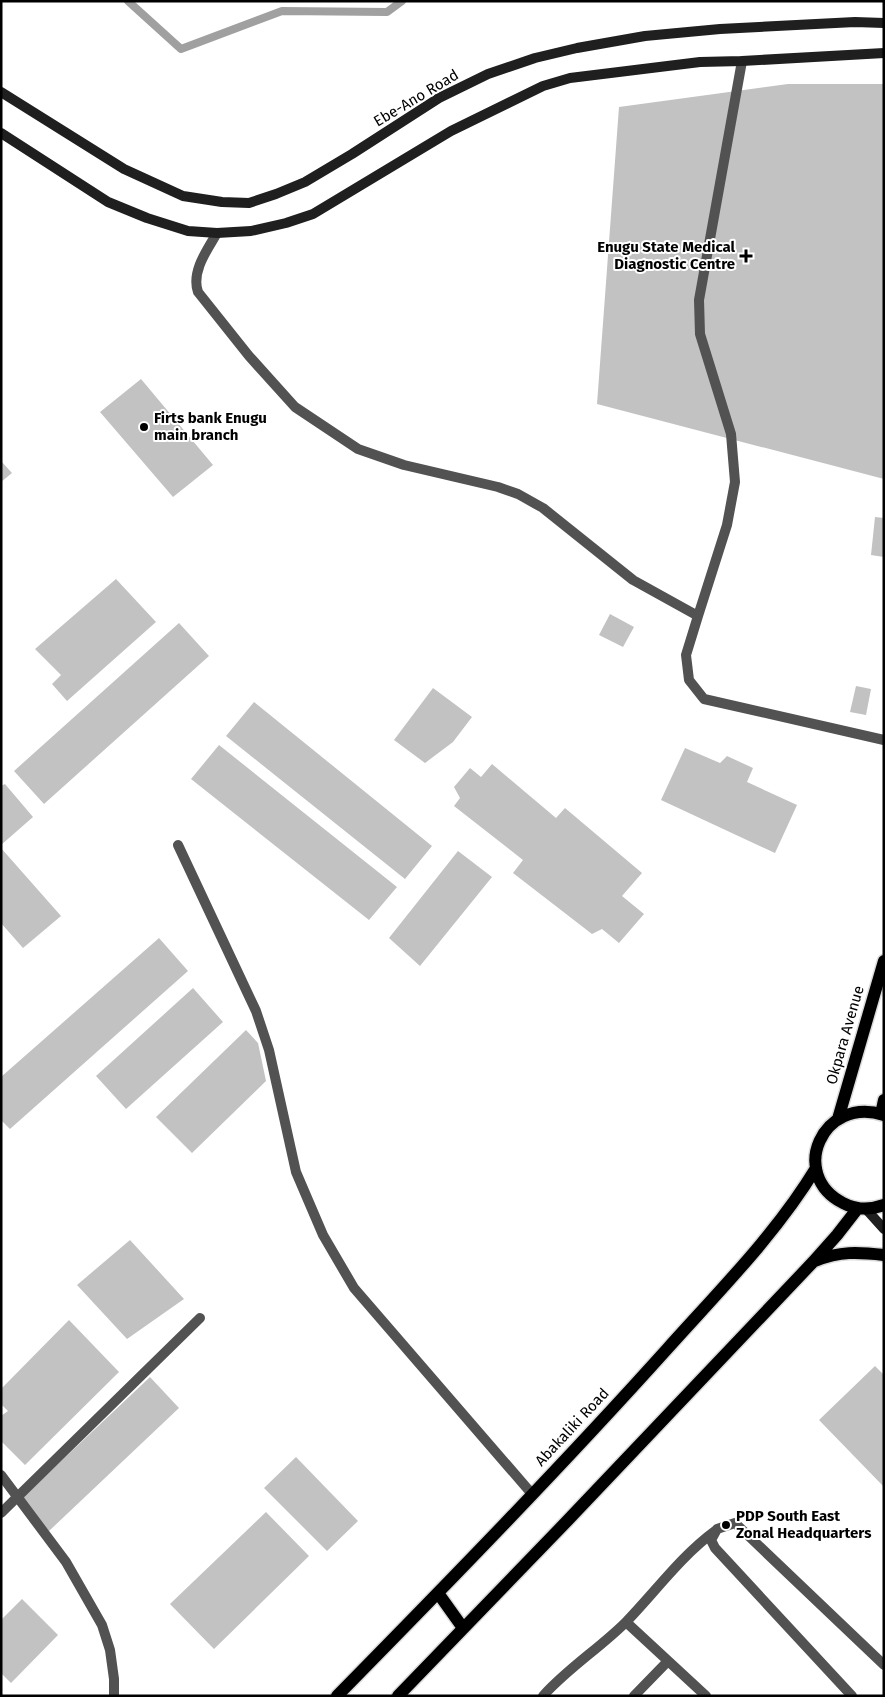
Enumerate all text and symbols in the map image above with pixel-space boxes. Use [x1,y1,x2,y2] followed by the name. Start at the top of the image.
[370,66,462,130] street label: Ebe-Ano Road
[597,238,736,273] place label: Enugu State Medical Diagnostic Centre
[739,249,753,263] marker: Enugu State Medical Diagnostic Centre
[154,409,267,444] place label: Firts bank Enugu main branch
[138,421,150,433] marker: Firts bank Enugu main branch
[822,983,868,1087] street label: Okpara Avenue
[531,1384,613,1470] street label: Abakaliki Road
[736,1507,871,1542] place label: PDP South East Zonal Headquarters
[720,1519,732,1531] marker: PDP South East Zonal Headquarters

